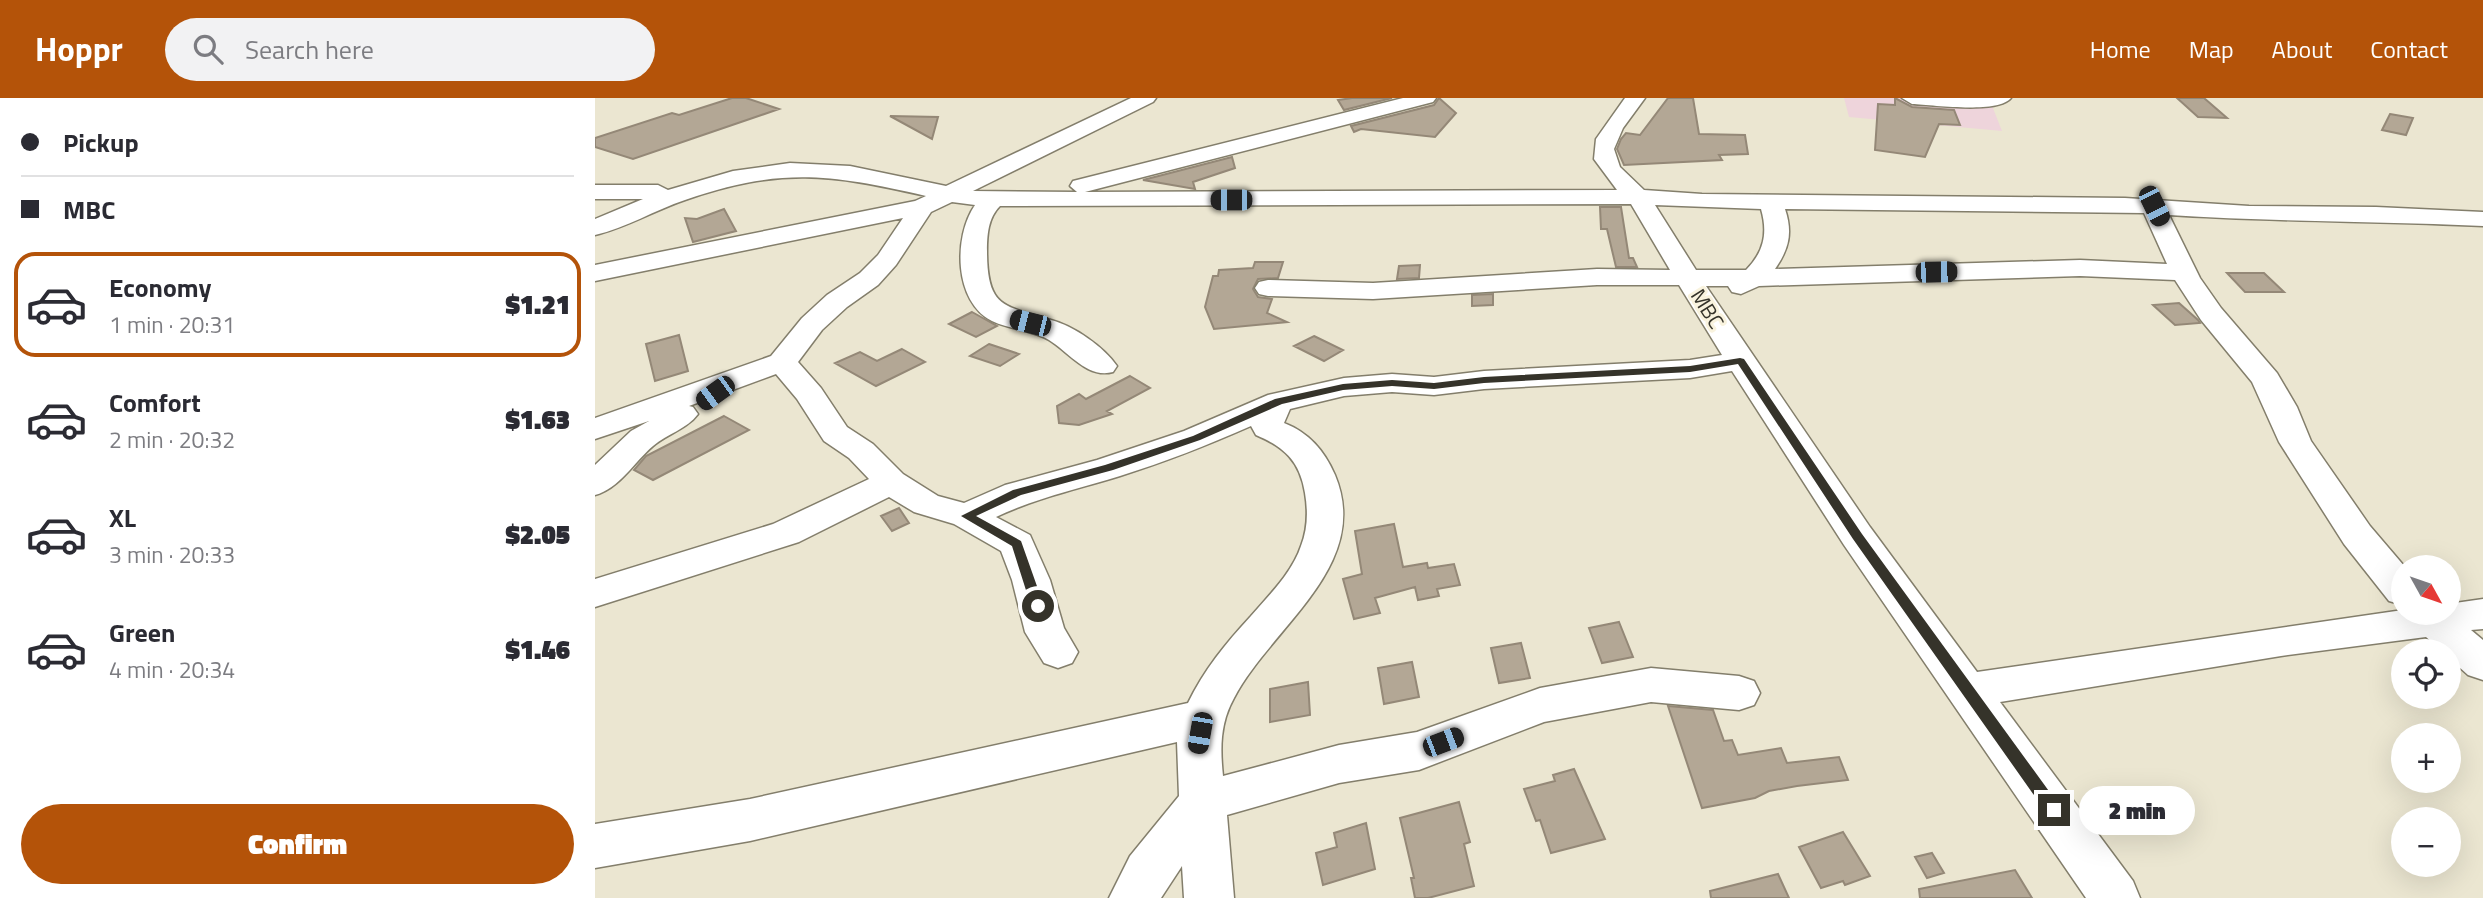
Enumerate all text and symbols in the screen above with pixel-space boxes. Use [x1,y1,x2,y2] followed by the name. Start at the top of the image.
[165,18,655,81] search box
[35,24,123,74] text: Hoppr
[189,30,227,68] icon: search
[245,30,374,69] text: Search here
[2090,31,2151,67] text: Home
[2189,31,2234,67] text: Map
[2272,31,2332,67] text: About
[2370,31,2448,67] text: Contact
[63,123,139,162] text: Pickup
[2136,183,2173,229] car
[63,190,115,229] text: MBC
[1211,190,1253,211] car
[1915,261,1958,283] car
[109,268,211,307] text: Economy
[25,273,88,336] icon: car
[1683,282,1733,335] street label: MBC
[505,285,570,324] text: $1.21
[109,307,235,342] text: 1 min · 20:31
[1008,308,1053,338] car
[692,372,739,414] car
[109,383,201,422] text: Comfort
[25,388,88,451] icon: car
[505,400,570,439] text: $1.63
[109,422,235,457] text: 2 min · 20:32
[109,498,136,537] text: XL
[25,503,88,566] icon: car
[505,515,570,554] text: $2.05
[109,537,235,572] text: 3 min · 20:33
[2391,555,2461,625] north arrow
[2391,555,2461,877] map controls
[1022,590,1054,622] route start
[109,613,175,652] text: Green
[25,618,88,681] icon: car
[505,630,570,669] text: $1.46
[2391,639,2461,709] button: locate
[109,652,235,687] text: 4 min · 20:34
[1187,710,1214,756] car
[2391,723,2461,793] button: +
[1420,725,1467,759] car
[2079,786,2194,834] callout: 2 min
[2108,793,2166,828] text: 2 min
[2038,794,2070,826] route end
[21,804,574,884] button: Confirm
[2391,807,2461,877] button: −

